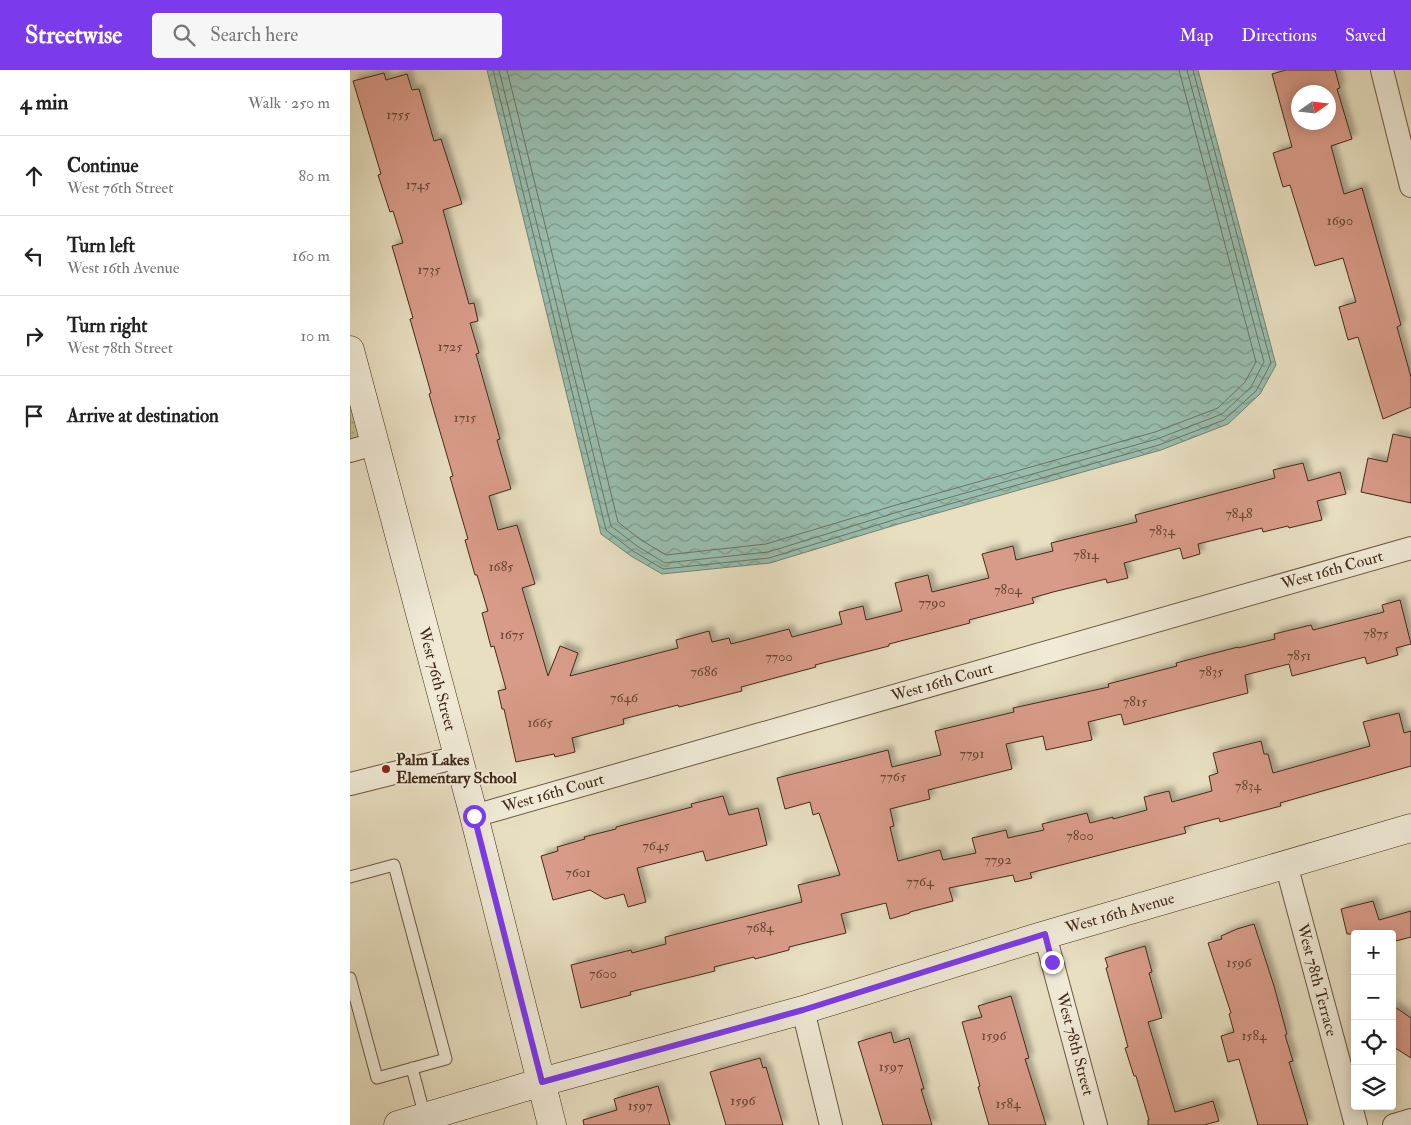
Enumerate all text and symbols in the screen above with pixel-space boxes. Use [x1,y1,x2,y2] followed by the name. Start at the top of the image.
[152,13,502,58] search box
[25,20,122,51] text: Streetwise
[170,21,198,49] icon: search
[210,23,298,47] text: Search here
[1180,24,1213,47] text: Map
[1241,24,1317,47] text: Directions
[1345,24,1386,47] text: Saved
[1291,85,1336,130] north arrow
[20,89,68,116] text: 4 min
[248,93,330,113] text: Walk · 250 m
[386,106,411,123] house number: 1755
[67,154,138,178] text: Continue
[20,162,48,190] icon: ahead
[299,166,330,186] text: 80 m
[406,176,431,193] house number: 1745
[67,178,173,198] text: West 76th Street
[1327,212,1353,229] house number: 1690
[67,234,135,258] text: Turn left
[20,242,48,270] icon: left
[292,246,330,266] text: 160 m
[67,258,180,278] text: West 16th Avenue
[418,261,441,278] house number: 1735
[67,314,147,338] text: Turn right
[20,322,48,350] icon: right
[300,326,330,346] text: 10 m
[67,338,173,358] text: West 78th Street
[438,338,463,355] house number: 1725
[20,402,48,430] icon: arrive
[67,404,219,428] text: Arrive at destination
[454,409,477,426] house number: 1715
[1225,505,1253,522] house number: 7848
[1149,522,1176,539] house number: 7834
[1073,546,1100,563] house number: 7814
[1278,546,1385,594] street label: West 16th Court
[489,558,514,575] house number: 1685
[994,581,1023,598] house number: 7804
[918,594,946,611] house number: 7790
[413,624,460,733] street label: West 76th Street
[1363,625,1390,642] house number: 7875
[500,626,525,643] house number: 1675
[1287,647,1311,664] house number: 7851
[765,648,793,665] house number: 7700
[888,658,995,706] street label: West 16th Court
[690,663,718,680] house number: 7686
[1199,663,1224,680] house number: 7835
[610,689,639,706] house number: 7646
[1123,693,1148,710] house number: 7815
[527,714,553,731] house number: 1665
[960,745,984,762] house number: 7791
[396,750,518,789] place label: Palm Lakes Elementary School
[380,763,392,775] marker: Palm Lakes Elementary School
[880,768,907,785] house number: 7765
[499,769,606,817] street label: West 16th Court
[1235,777,1262,794] house number: 7834
[463,805,486,828] route start
[1066,827,1094,844] house number: 7800
[642,837,670,854] house number: 7645
[984,851,1012,868] house number: 7792
[565,864,591,881] house number: 7601
[906,873,935,890] house number: 7764
[1062,888,1177,938] street label: West 16th Avenue
[746,919,775,936] house number: 7684
[1292,921,1342,1039] street label: West 78th Terrace
[1351,930,1396,1110] map controls
[1351,930,1396,975] button: +
[1041,951,1064,974] route end
[1226,954,1253,971] house number: 1596
[589,965,617,982] house number: 7600
[1351,975,1396,1020] button: −
[1051,989,1098,1098] street label: West 78th Street
[1351,1020,1396,1065] button: locate
[981,1027,1008,1044] house number: 1596
[1241,1027,1268,1044] house number: 1584
[879,1058,904,1075] house number: 1597
[1351,1065,1396,1110] button: layers
[730,1092,757,1109] house number: 1596
[995,1095,1022,1112] house number: 1584
[628,1097,653,1114] house number: 1597

